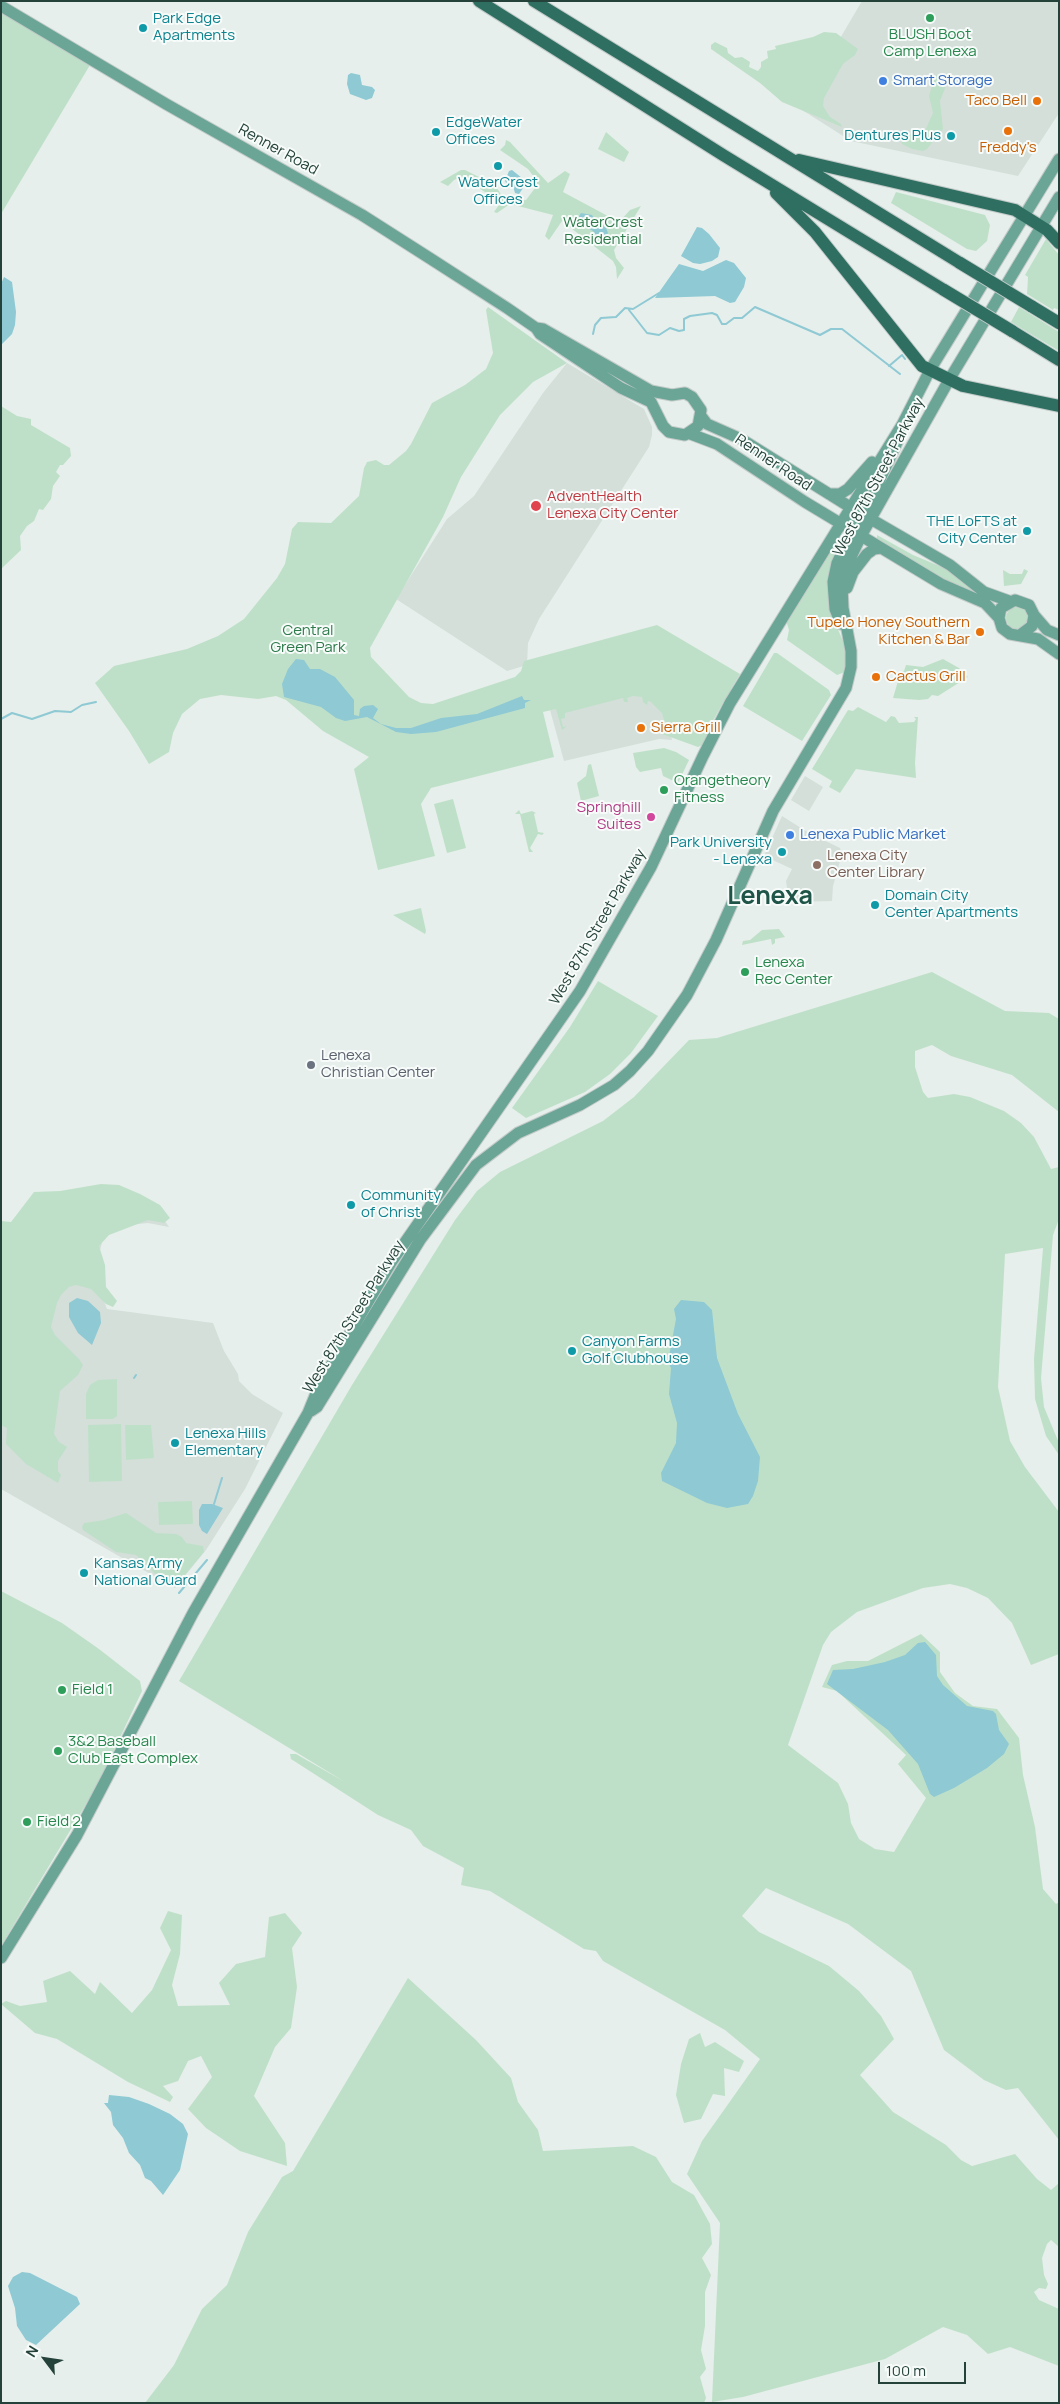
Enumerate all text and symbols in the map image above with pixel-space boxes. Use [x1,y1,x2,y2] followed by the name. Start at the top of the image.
[153,10,235,45] place label: Park Edge Apartments
[924,12,936,24] marker: BLUSH Boot Camp Lenexa
[137,22,149,34] marker: Park Edge Apartments
[883,26,977,61] place label: BLUSH Boot Camp Lenexa
[893,72,993,90] place label: Smart Storage
[877,75,889,87] marker: Smart Storage
[966,92,1027,110] place label: Taco Bell
[1031,95,1043,107] marker: Taco Bell
[446,114,522,149] place label: EdgeWater Offices
[235,121,321,179] street label: Renner Road
[1002,125,1014,137] marker: Freddy's
[430,126,442,138] marker: EdgeWater Offices
[844,127,941,145] place label: Dentures Plus
[945,130,957,142] marker: Dentures Plus
[979,139,1037,157] place label: Freddy's
[492,160,504,172] marker: WaterCrest Offices
[458,174,538,209] place label: WaterCrest Offices
[563,214,643,249] park label: WaterCrest Residential
[830,395,928,559] street label: West 87th Street Parkway
[731,431,815,495] street label: Renner Road
[547,488,678,523] place label: AdventHealth Lenexa City Center
[529,499,543,513] marker: AdventHealth Lenexa City Center
[927,513,1017,548] place label: THE LoFTS at City Center
[1021,525,1033,537] marker: THE LoFTS at City Center
[807,614,970,649] place label: Tupelo Honey Southern Kitchen & Bar
[271,622,345,657] park label: Central Green Park
[974,626,986,638] marker: Tupelo Honey Southern Kitchen & Bar
[886,668,966,686] place label: Cactus Grill
[870,671,882,683] marker: Cactus Grill
[651,719,721,737] place label: Sierra Grill
[635,722,647,734] marker: Sierra Grill
[674,772,771,807] place label: Orangetheory Fitness
[658,784,670,796] marker: Orangetheory Fitness
[577,799,641,834] place label: Springhill Suites
[645,811,657,823] marker: Springhill Suites
[800,826,946,844] place label: Lenexa Public Market
[784,829,796,841] marker: Lenexa Public Market
[670,834,772,869] place label: Park University - Lenexa
[546,846,650,1008] street label: West 87th Street Parkway
[776,846,788,858] marker: Park University - Lenexa
[827,847,925,882] place label: Lenexa City Center Library
[811,859,823,871] marker: Lenexa City Center Library
[727,882,813,912] district label: Lenexa
[885,887,1018,922] place label: Domain City Center Apartments
[869,899,881,911] marker: Domain City Center Apartments
[755,954,833,989] place label: Lenexa Rec Center
[739,966,751,978] marker: Lenexa Rec Center
[321,1047,435,1082] place label: Lenexa Christian Center
[305,1059,317,1071] marker: Lenexa Christian Center
[361,1187,441,1222] place label: Community of Christ
[345,1199,357,1211] marker: Community of Christ
[300,1237,408,1397] street label: West 87th Street Parkway
[582,1333,689,1368] place label: Canyon Farms Golf Clubhouse
[566,1345,578,1357] marker: Canyon Farms Golf Clubhouse
[185,1425,266,1460] place label: Lenexa Hills Elementary
[169,1437,181,1449] marker: Lenexa Hills Elementary
[94,1555,197,1590] place label: Kansas Army National Guard
[78,1567,90,1579] marker: Kansas Army National Guard
[72,1681,113,1699] place label: Field 1
[56,1684,68,1696] marker: Field 1
[68,1733,198,1768] place label: 3&2 Baseball Club East Complex
[52,1745,64,1757] marker: 3&2 Baseball Club East Complex
[37,1813,81,1831] place label: Field 2
[21,1816,33,1828] marker: Field 2
[20,2334,70,2384] north arrow
[21,2342,42,2360] text: N
[880,2352,968,2384] scale bar
[886,2360,926,2381] text: 100 m

